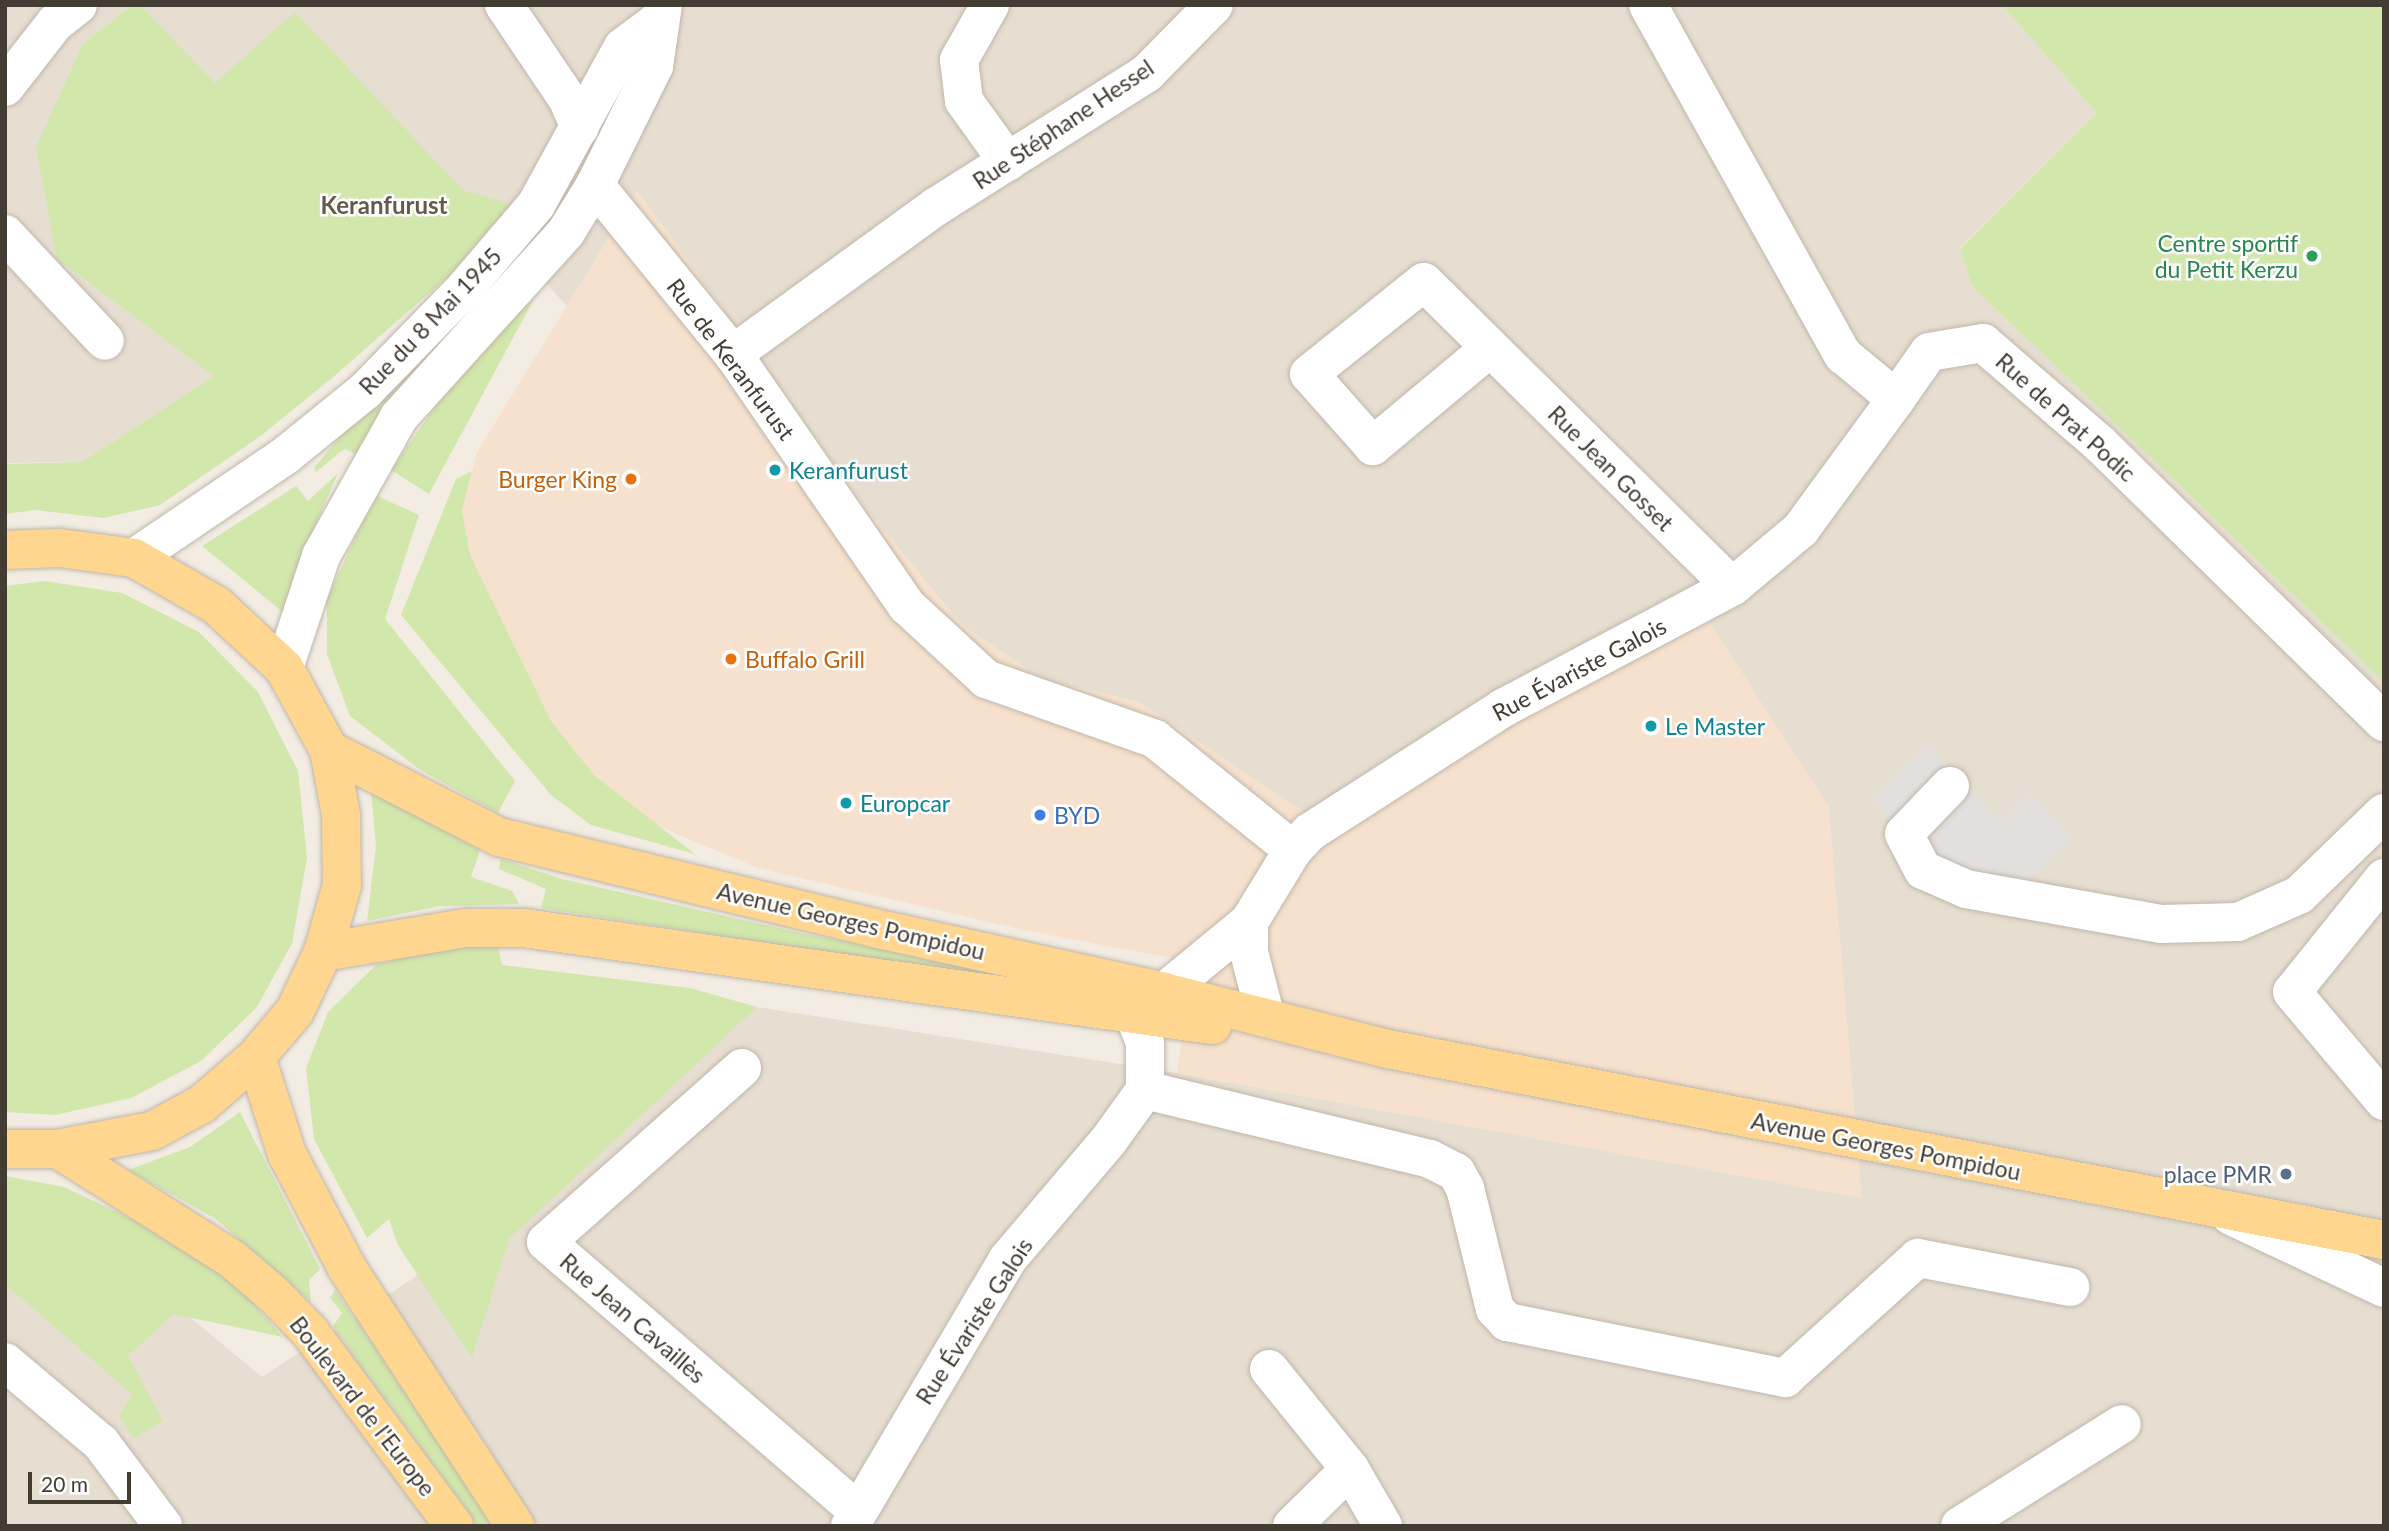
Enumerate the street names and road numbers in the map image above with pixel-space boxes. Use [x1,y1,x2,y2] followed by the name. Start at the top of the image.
[967,53,1159,195] street label: Rue Stéphane Hessel
[353,242,507,400] street label: Rue du 8 Mai 1945
[661,273,801,445] street label: Rue de Keranfurust
[1990,347,2142,487] street label: Rue de Prat Podic
[1542,399,1680,537] street label: Rue Jean Gosset
[1487,612,1671,726] street label: Rue Évariste Galois
[714,877,988,965] street label: Avenue Georges Pompidou
[1749,1106,2023,1186] street label: Avenue Georges Pompidou
[910,1233,1038,1409] street label: Rue Évariste Galois
[554,1247,712,1389] street label: Rue Jean Cavaillès
[284,1311,442,1501] street label: Boulevard de l'Europe

